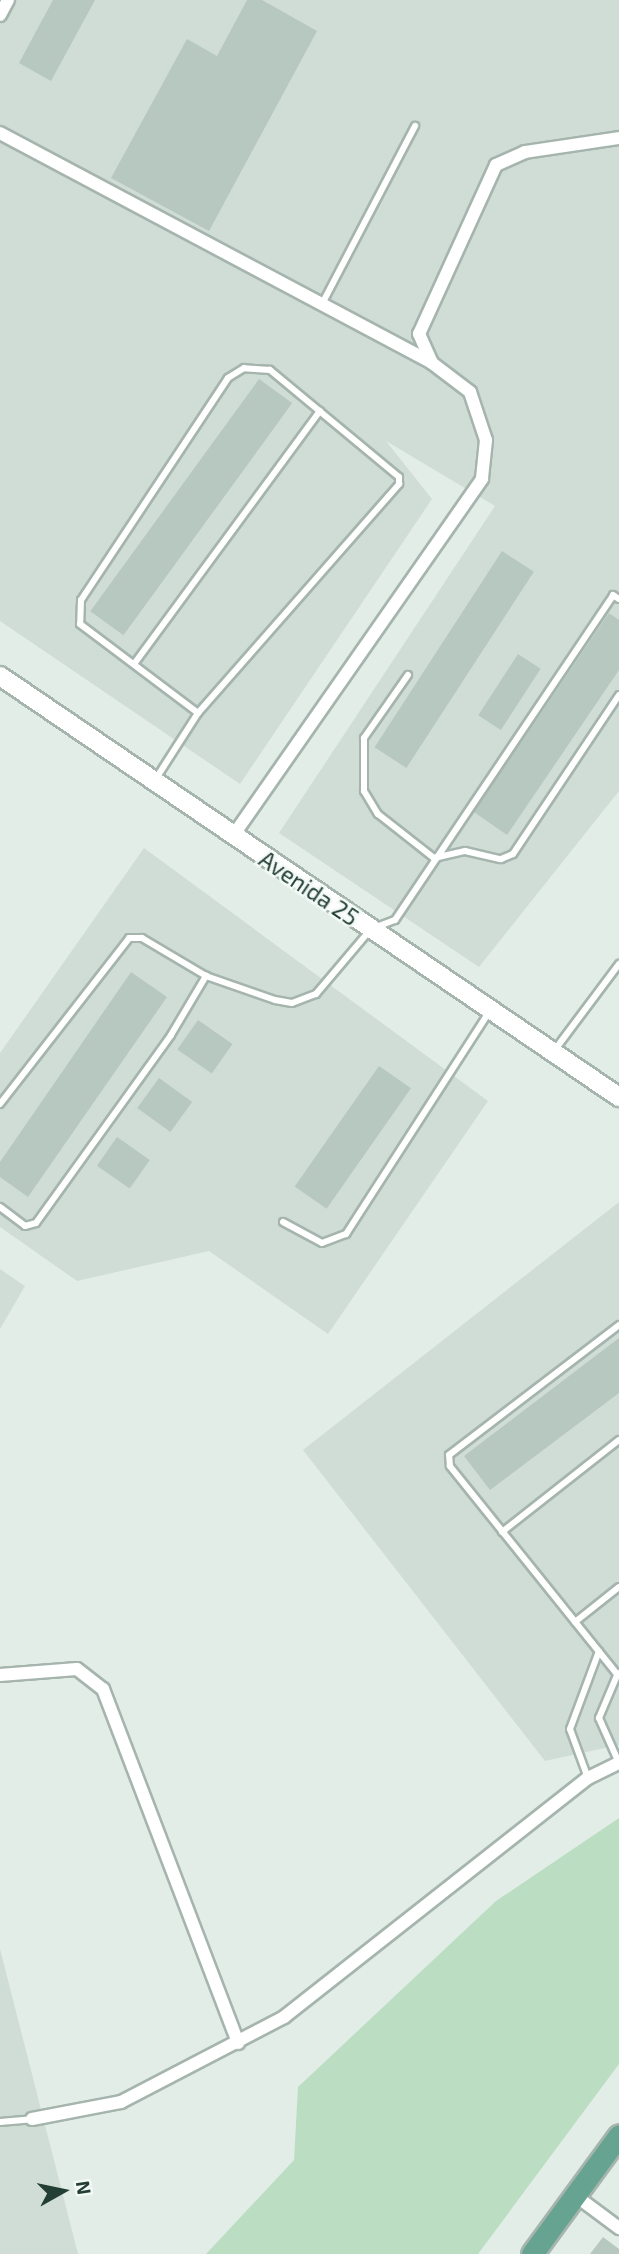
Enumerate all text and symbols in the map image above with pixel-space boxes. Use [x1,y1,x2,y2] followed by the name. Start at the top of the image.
[254,845,364,931] street label: Avenida 25
[28,2156,98,2226] north arrow
[72,2179,97,2196] text: N

